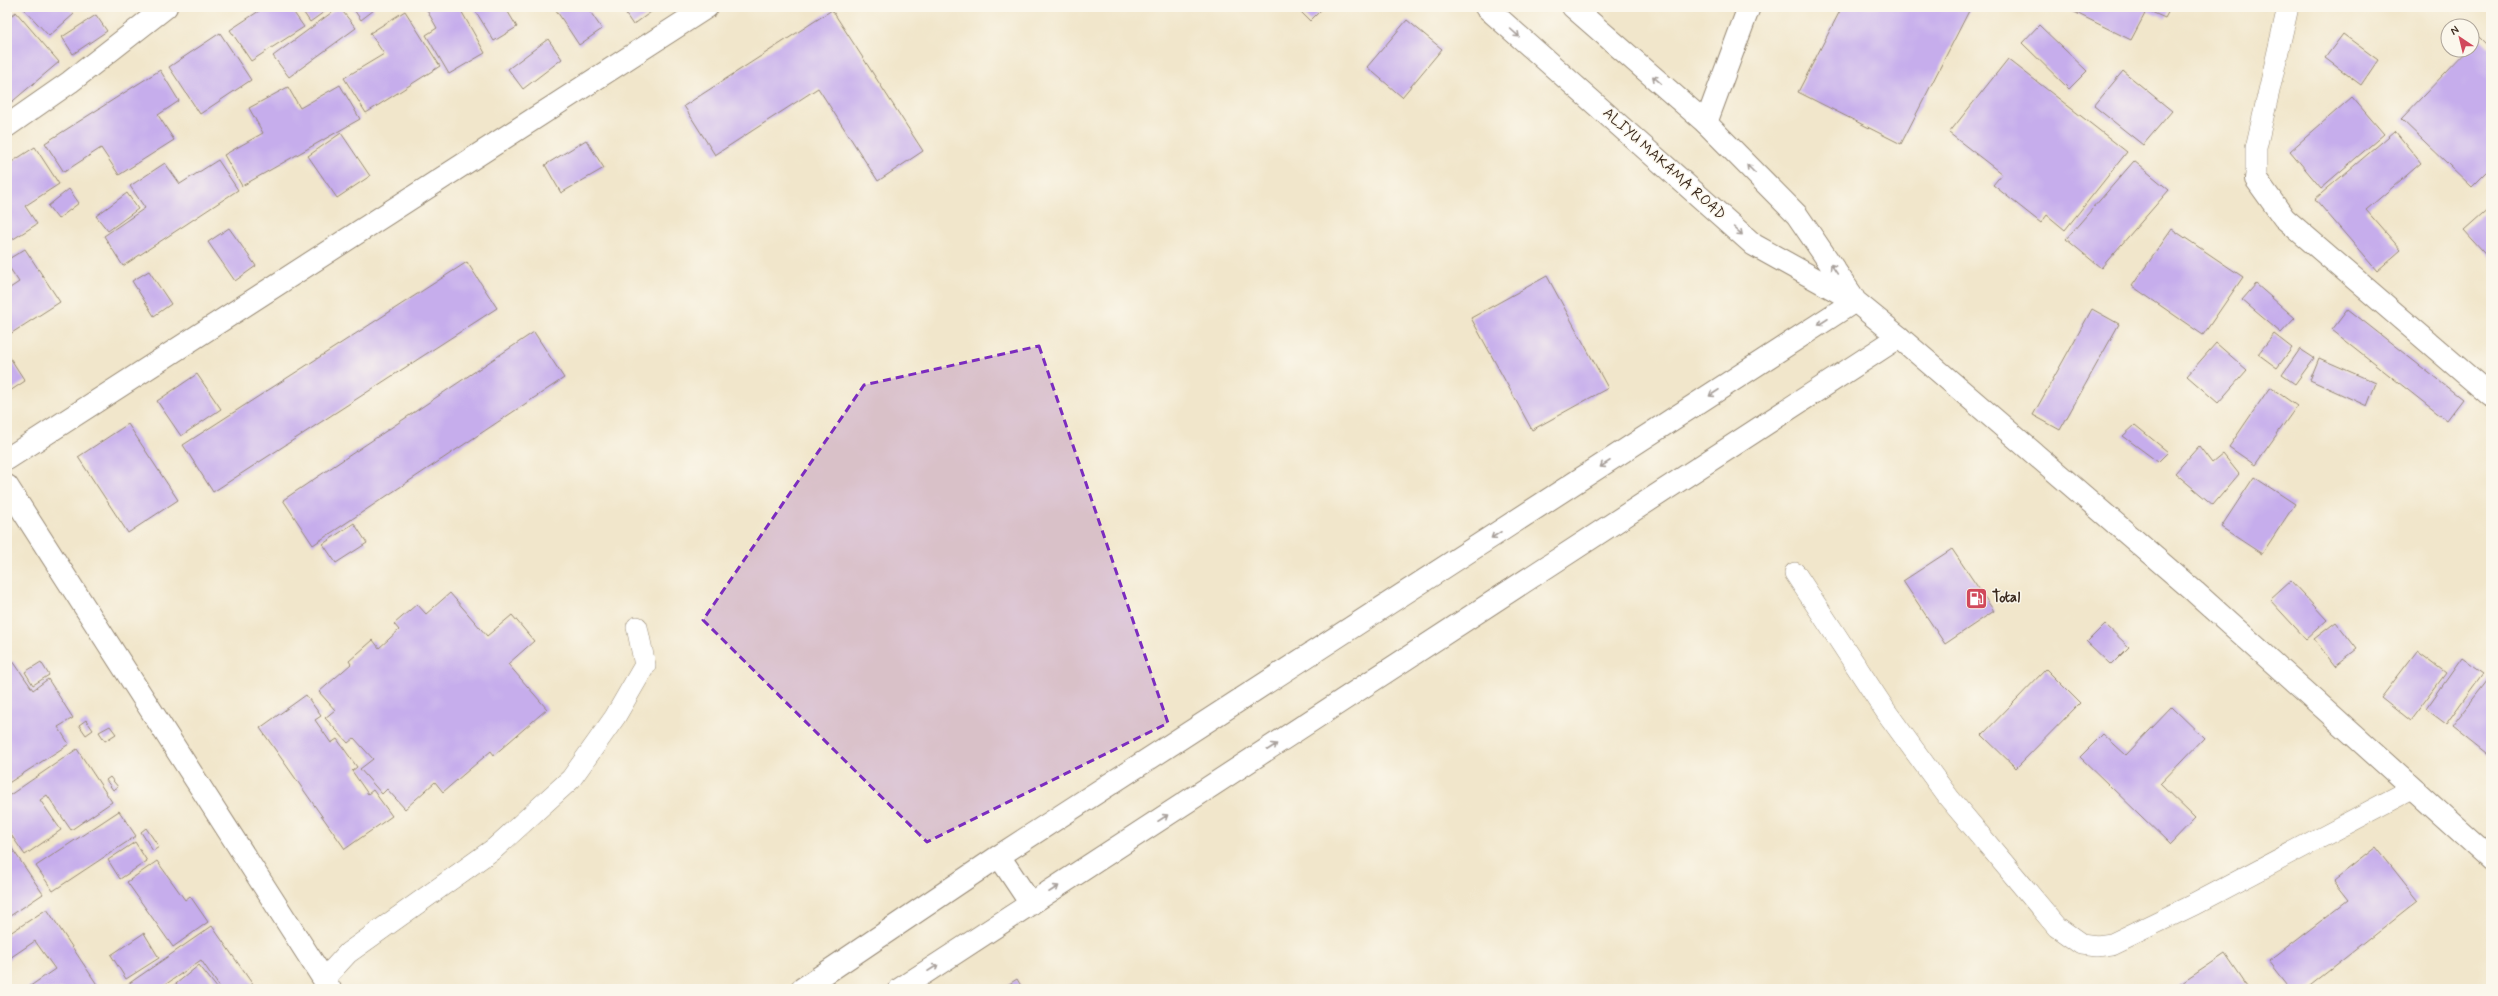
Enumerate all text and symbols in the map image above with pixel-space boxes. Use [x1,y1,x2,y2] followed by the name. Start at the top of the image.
[2440,18,2480,58] north arrow
[2448,23,2462,38] text: N
[1510,28,1520,37] one-way arrow
[1651,75,1662,84] one-way arrow
[1598,103,1730,225] street label: ALIYU MAKAMA ROAD
[1746,164,1756,174] one-way arrow
[1733,226,1744,235] one-way arrow
[1829,263,1837,275] one-way arrow
[1817,319,1829,327] one-way arrow
[1709,389,1720,397] one-way arrow
[1599,460,1610,468] one-way arrow
[1490,530,1501,539] one-way arrow
[1964,585,1990,611] fuel station icon: Total
[1992,588,2020,608] place label: Total
[1266,743,1277,751] one-way arrow
[1157,814,1168,822] one-way arrow
[1048,885,1059,893] one-way arrow
[927,964,938,972] one-way arrow

